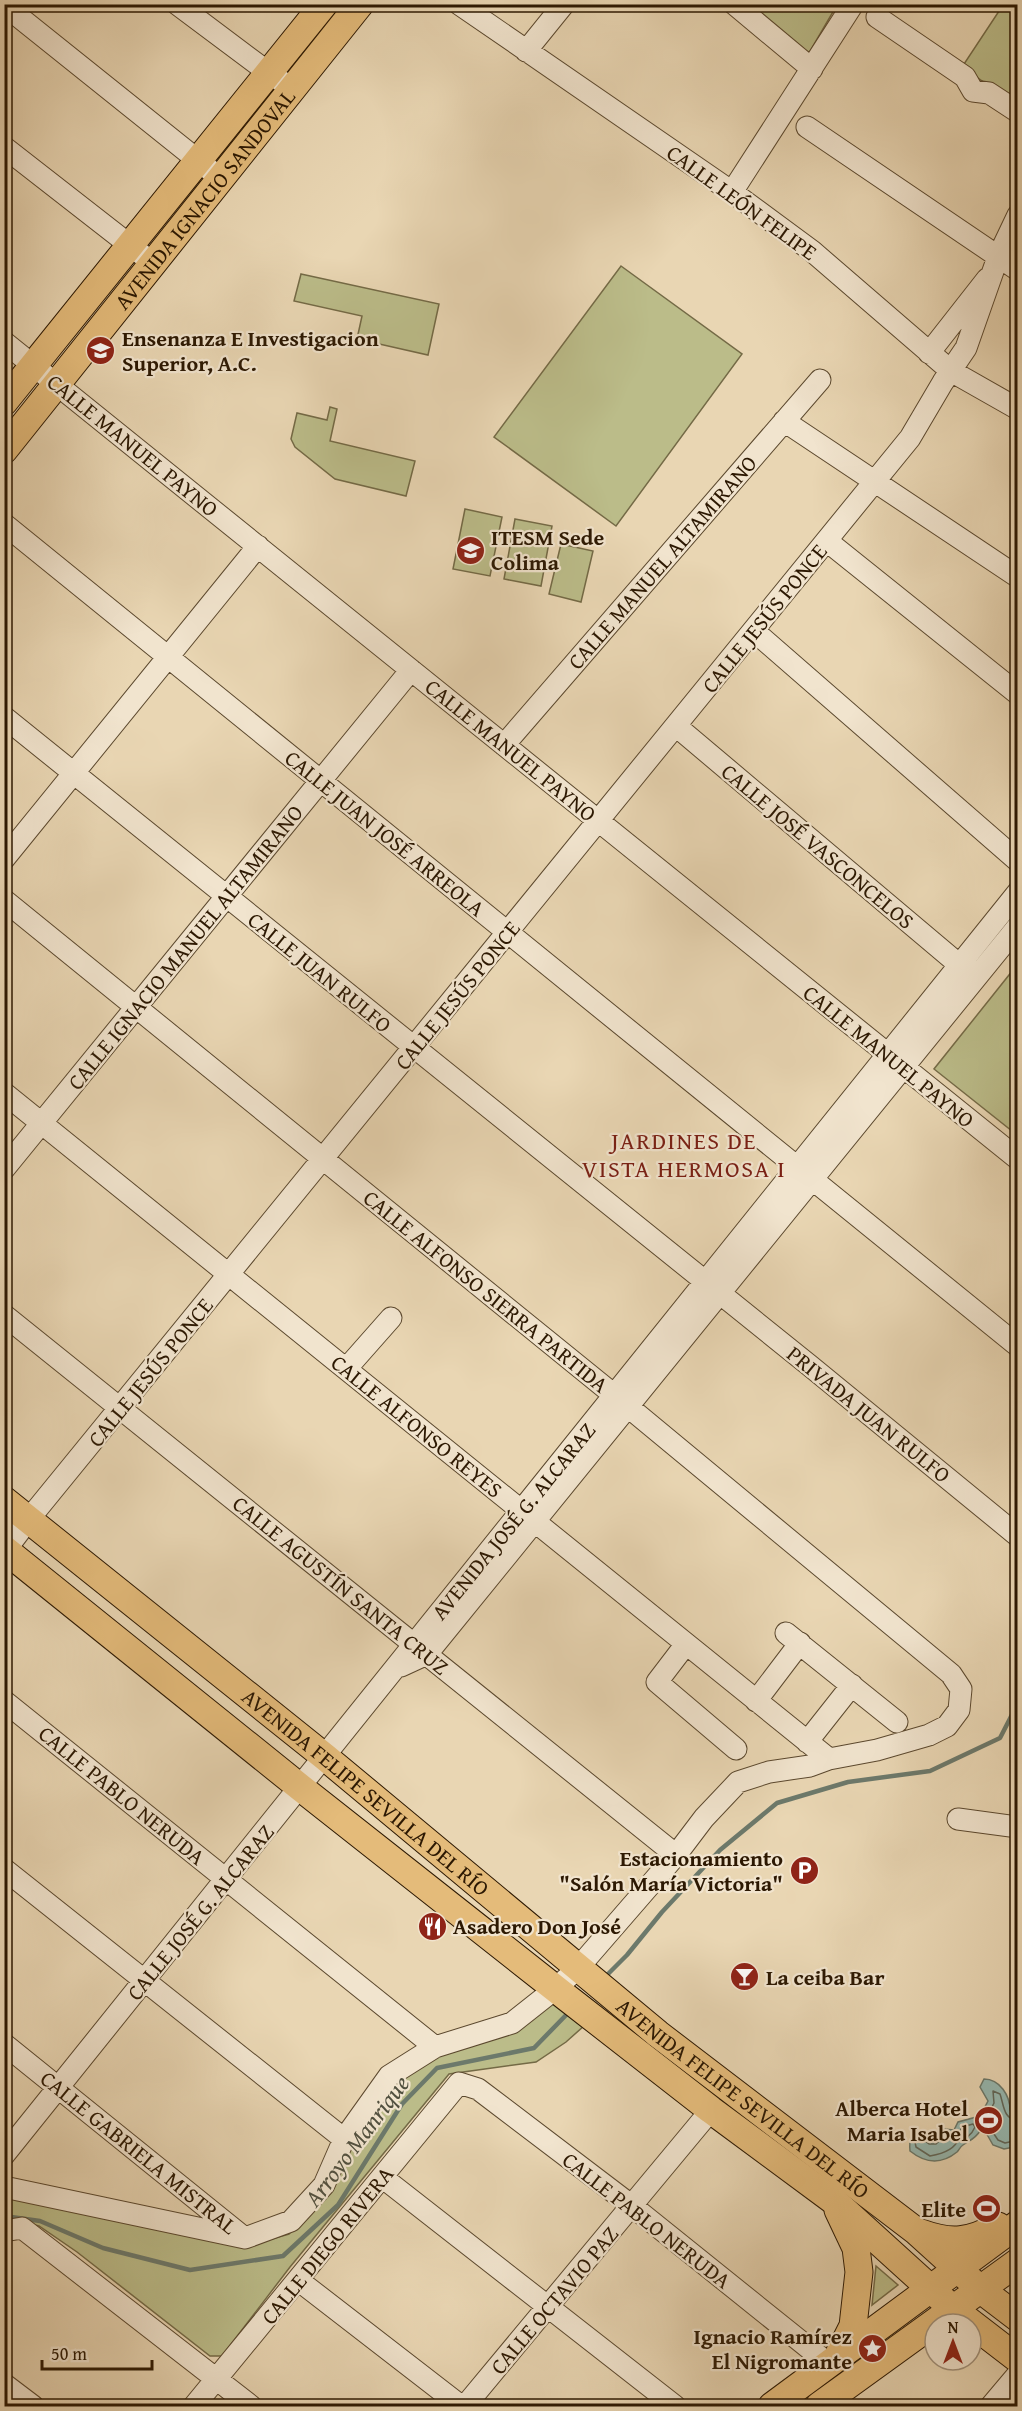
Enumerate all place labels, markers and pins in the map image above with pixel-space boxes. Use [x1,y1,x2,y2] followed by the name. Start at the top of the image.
[122,322,379,379] place label: Ensenanza E Investigacion Superior, A.C.
[85,335,117,367] school or university icon: Ensenanza E Investigacion Superior, A.C.
[491,521,604,578] place label: ITESM Sede Colima
[454,534,486,566] school or university icon: ITESM Sede Colima
[559,1842,783,1899] place label: Estacionamiento "Salón María Victoria"
[788,1855,820,1887] parking icon: Estacionamiento "Salón María Victoria"
[416,1910,448,1942] restaurant icon: Asadero Don José
[453,1910,621,1942] place label: Asadero Don José
[729,1961,761,1993] bar icon: La ceiba Bar
[766,1961,885,1993] place label: La ceiba Bar
[835,2092,968,2149] place label: Alberca Hotel Maria Isabel
[973,2105,1005,2137] sports icon: Alberca Hotel Maria Isabel
[921,2193,966,2225] place label: Elite
[971,2193,1003,2225] sports icon: Elite
[694,2320,852,2377] place label: Ignacio Ramírez El Nigromante
[857,2333,889,2365] place icon: Ignacio Ramírez El Nigromante

